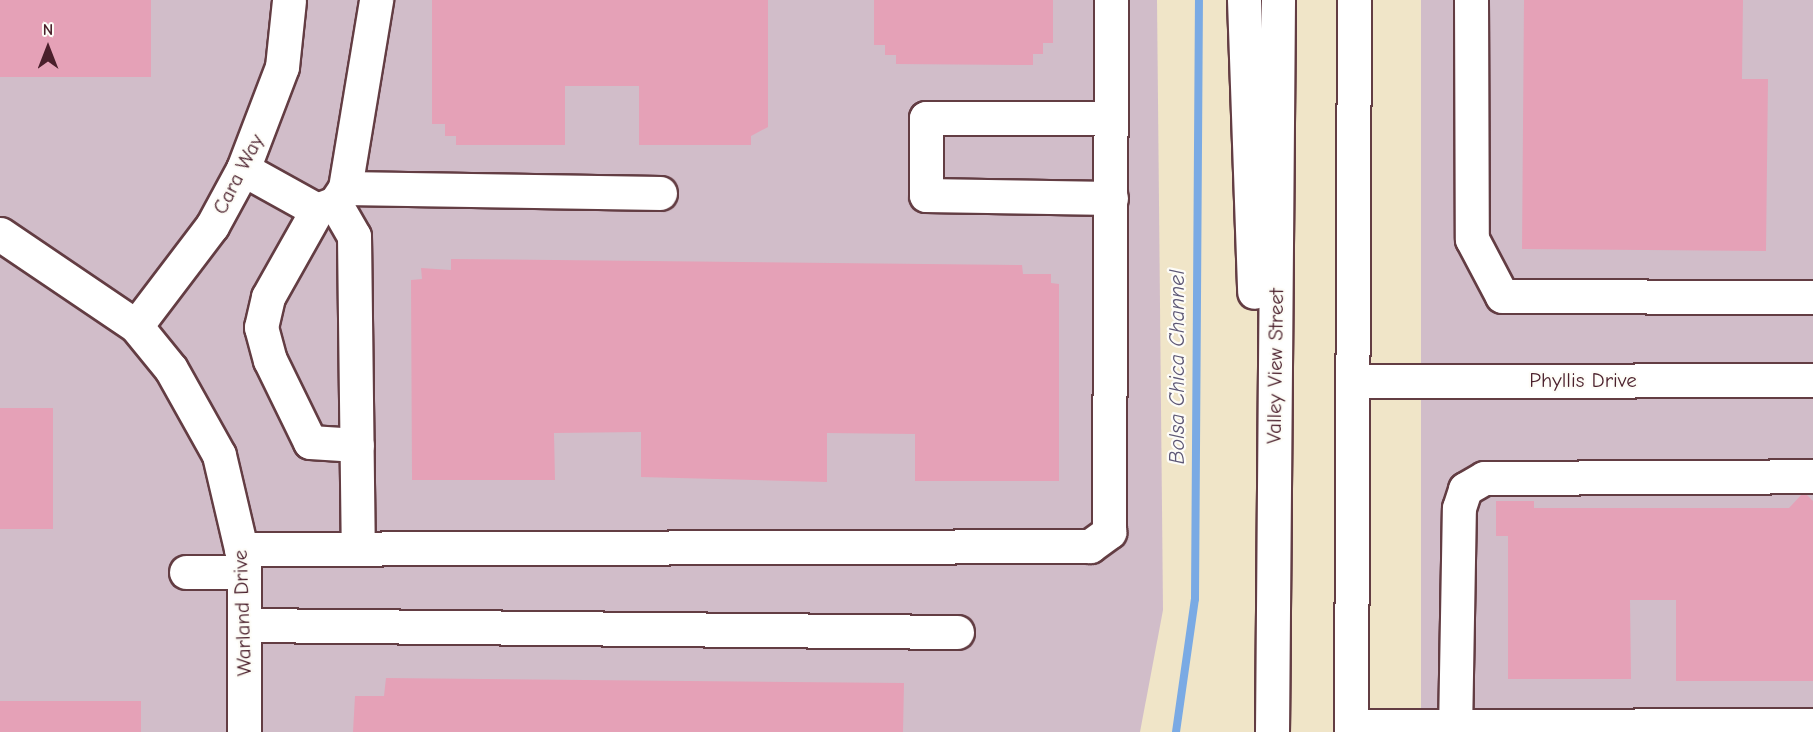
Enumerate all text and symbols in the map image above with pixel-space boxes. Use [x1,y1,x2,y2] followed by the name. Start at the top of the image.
[18,18,78,78] north arrow
[43,21,53,39] text: N
[207,130,269,218] street label: Cara Way
[1165,270,1191,464] water label: Bolsa Chica Channel
[1261,288,1289,444] street label: Valley View Street
[1529,367,1637,393] street label: Phyllis Drive
[227,549,257,677] street label: Warland Drive

